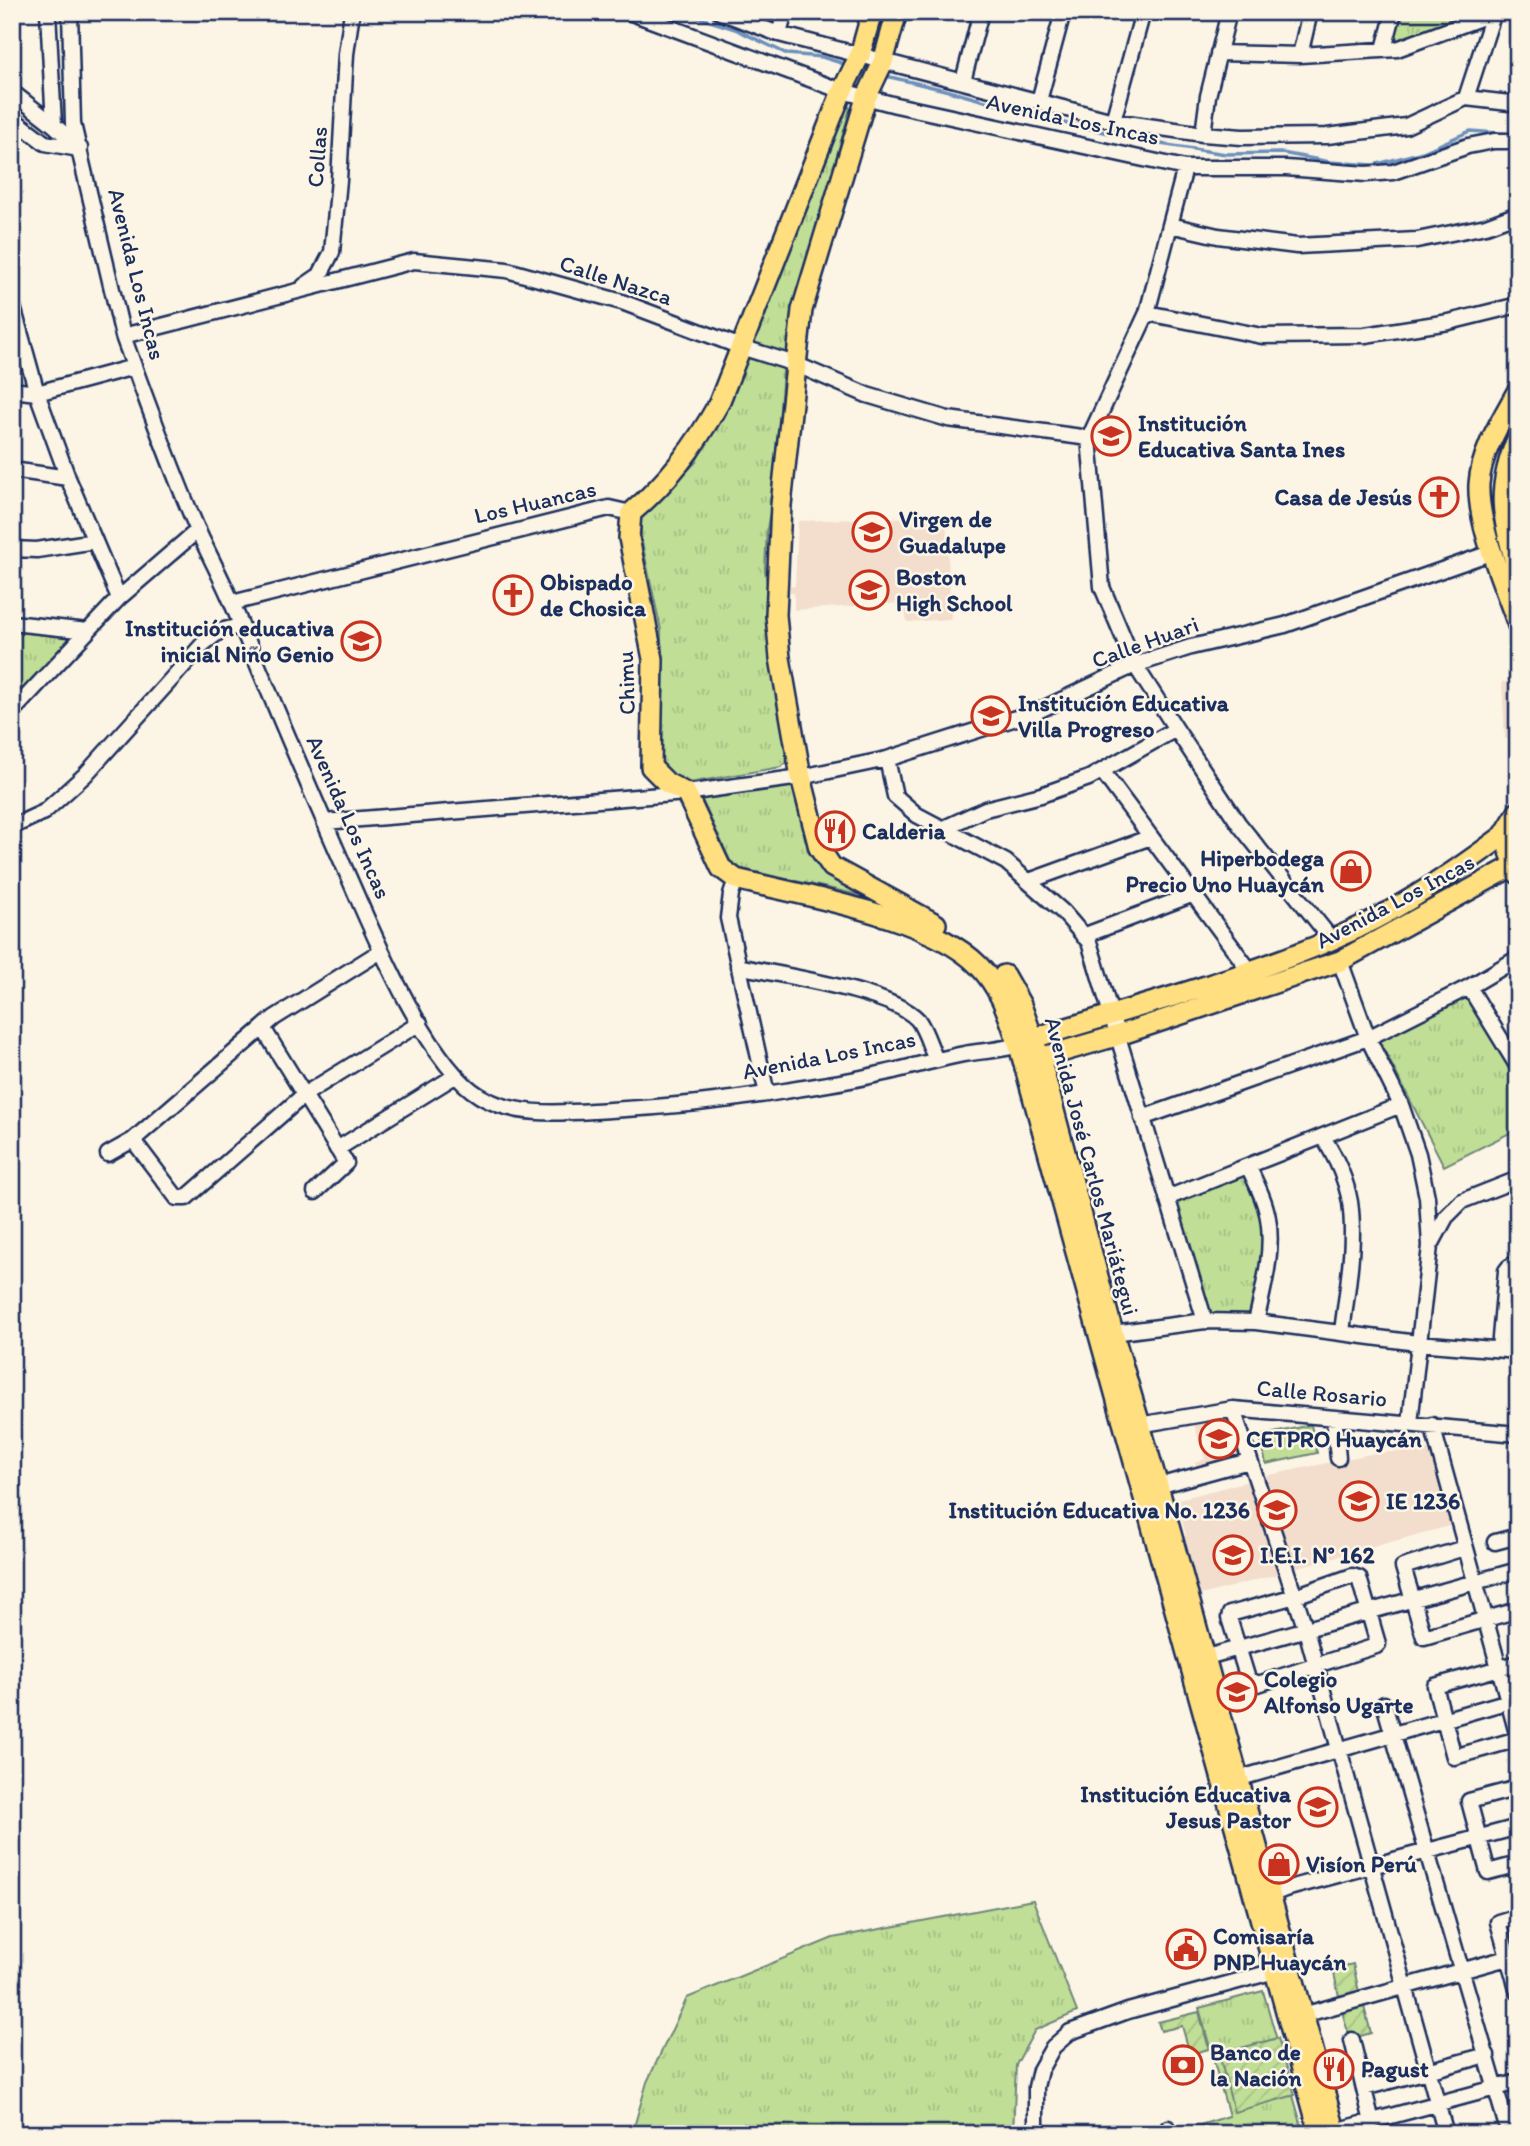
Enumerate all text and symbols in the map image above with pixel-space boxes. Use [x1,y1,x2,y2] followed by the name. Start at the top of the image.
[984,87,1162,151] street label: Avenida Los Incas
[301,125,333,189] street label: Collas
[102,185,172,363] street label: Avenida Los Incas
[556,249,676,311] street label: Calle Nazca
[1138,409,1345,463] place label: Institución Educativa Santa Ines
[1090,415,1132,457] school or university icon: Institución Educativa Santa Ines
[471,474,599,530] street label: Los Huancas
[1418,476,1460,518] church icon: Casa de Jesús
[1274,483,1412,511] place label: Casa de Jesús
[899,505,1006,559] place label: Virgen de Guadalupe
[851,511,893,553] school or university icon: Virgen de Guadalupe
[896,563,1013,617] place label: Boston High School
[540,568,647,622] place label: Obispado de Chosica
[848,569,890,611] school or university icon: Boston High School
[492,574,534,616] church icon: Obispado de Chosica
[1088,610,1202,674] street label: Calle Huari
[125,614,335,668] place label: Institución educativa inicial Niño Genio
[340,620,382,662] school or university icon: Institución educativa inicial Niño Genio
[611,650,641,716] street label: Chimu
[1018,689,1230,743] place label: Institución Educativa Villa Progreso
[970,695,1012,737] school or university icon: Institución Educativa Villa Progreso
[300,731,398,903] street label: Avenida Los Incas
[814,810,856,852] restaurant icon: Calderia
[862,817,946,845] place label: Calderia
[1126,844,1325,898] place label: Hiperbodega Precio Uno Huaycán
[1311,847,1479,955] street label: Avenida Los Incas
[1330,850,1372,892] shop icon: Hiperbodega Precio Uno Huaycán
[1039,1014,1145,1318] street label: Avenida José Carlos Mariátegui
[740,1024,918,1086] street label: Avenida Los Incas
[1256,1373,1388,1413] street label: Calle Rosario
[1198,1418,1240,1460] school or university icon: CETPRO Huaycán
[1246,1425,1423,1453] place label: CETPRO Huaycán
[1338,1480,1380,1522] school or university icon: IE 1236
[1386,1487,1460,1515] place label: IE 1236
[1256,1489,1298,1531] school or university icon: Institución Educativa No. 1236
[949,1496,1250,1524] place label: Institución Educativa No. 1236
[1212,1534,1254,1576] school or university icon: I.E.I. N° 162
[1260,1541,1376,1569] place label: I.E.I. N° 162
[1263,1665,1413,1719] place label: Colegio Alfonso Ugarte
[1216,1671,1258,1713] school or university icon: Colegio Alfonso Ugarte
[1080,1780,1292,1834] place label: Institución Educativa Jesus Pastor
[1297,1786,1339,1828] school or university icon: Institución Educativa Jesus Pastor
[1258,1843,1300,1885] shop icon: Visíon Perú
[1306,1850,1417,1878] place label: Visíon Perú
[1213,1922,1347,1976] place label: Comisaría PNP Huaycán
[1165,1928,1207,1970] public building icon: Comisaría PNP Huaycán
[1210,2038,1303,2092] place label: Banco de la Nación
[1162,2044,1204,2086] bank icon: Banco de la Nación
[1313,2048,1355,2090] restaurant icon: Pagust
[1361,2055,1429,2083] place label: Pagust

